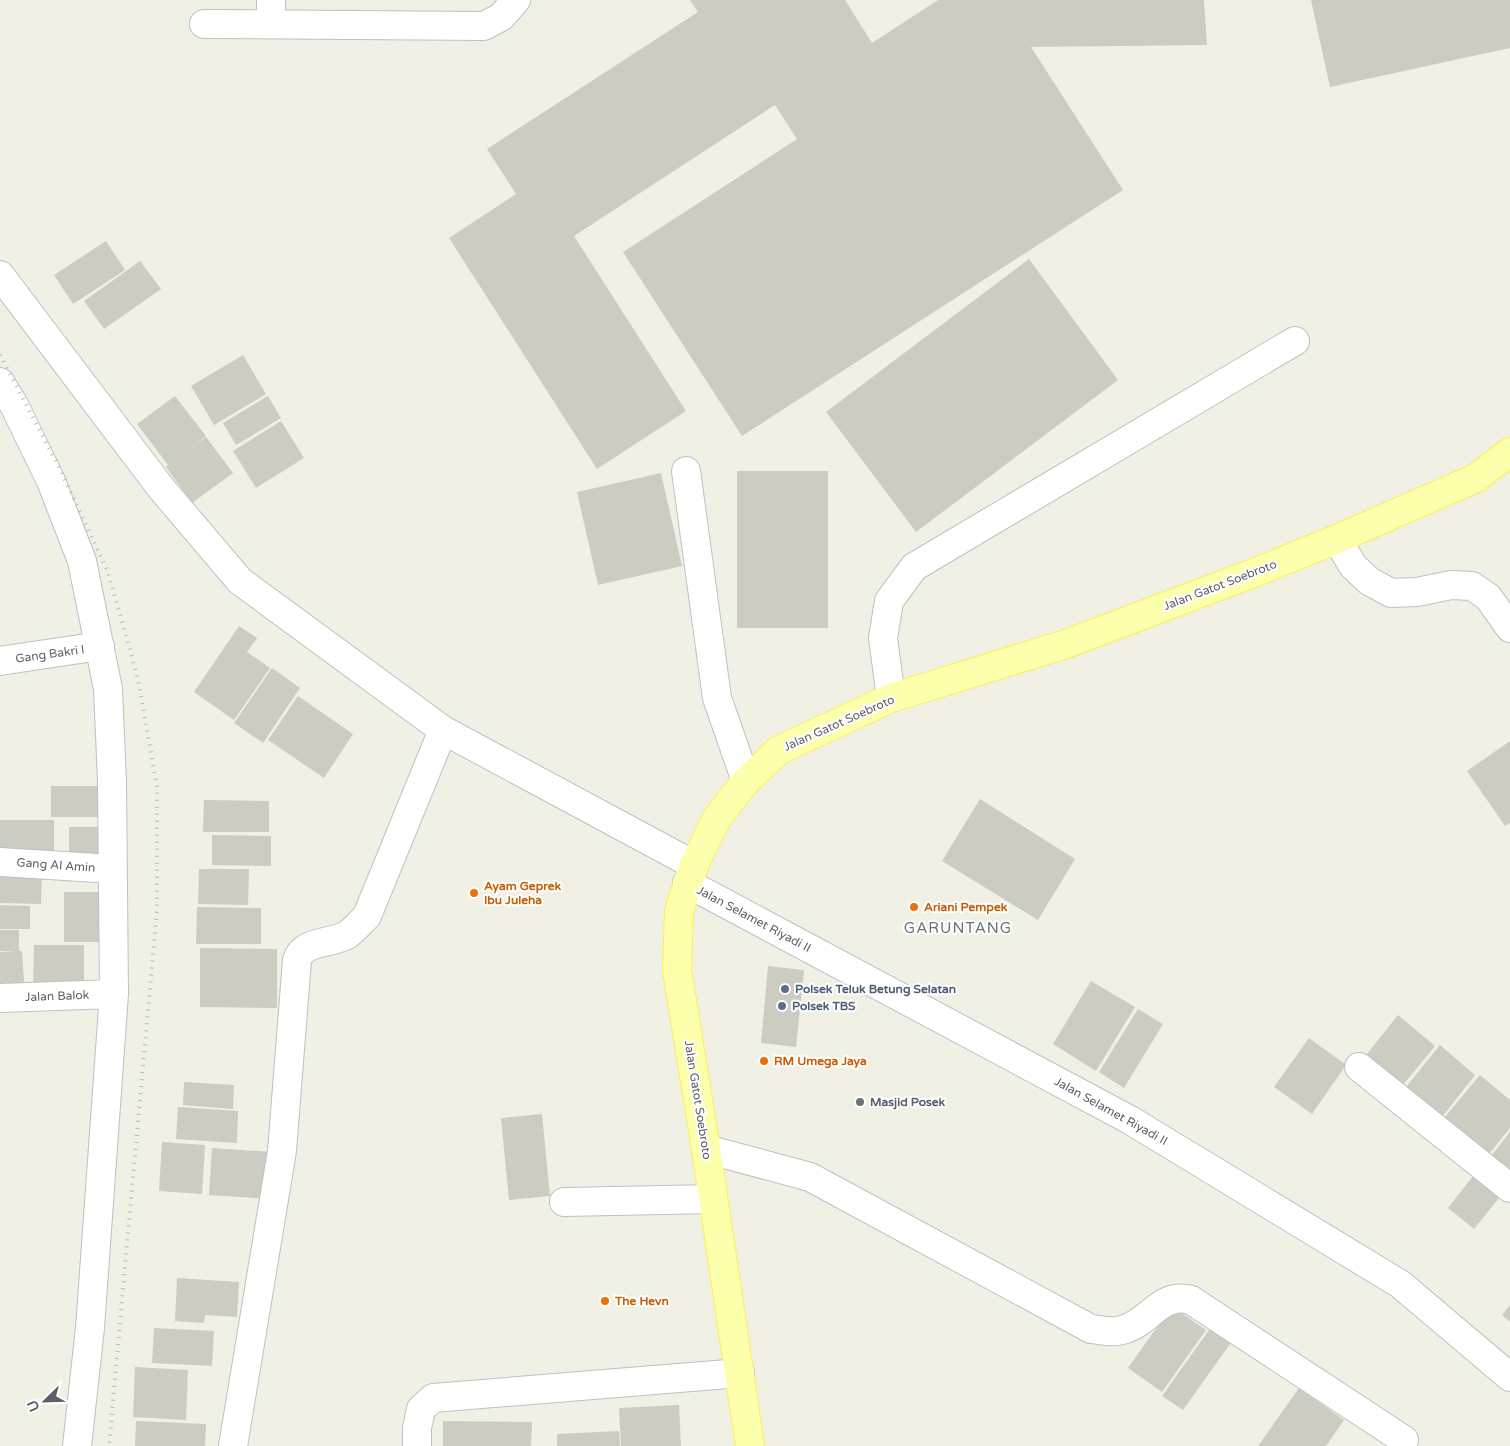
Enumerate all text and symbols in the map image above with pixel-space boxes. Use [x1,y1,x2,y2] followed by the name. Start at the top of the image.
[1161,557,1279,613] street label: Jalan Gatot Soebroto
[15,642,85,666] street label: Gang Bakri I
[781,692,897,754] street label: Jalan Gatot Soebroto
[16,855,96,875] street label: Gang Al Amin
[484,879,561,907] place label: Ayam Geprek Ibu Juleha
[695,883,813,955] street label: Jalan Selamet Riyadi II
[468,887,480,899] marker: Ayam Geprek Ibu Juleha
[924,900,1008,915] place label: Ariani Pempek
[908,901,920,913] marker: Ariani Pempek
[904,919,1012,937] district label: GARUNTANG
[795,982,956,997] place label: Polsek Teluk Betung Selatan
[779,983,791,995] marker: Polsek Teluk Betung Selatan
[25,988,90,1004] street label: Jalan Balok
[792,999,856,1013] place label: Polsek TBS
[776,1000,788,1012] marker: Polsek TBS
[682,1040,714,1160] street label: Jalan Gatot Soebroto
[774,1054,867,1069] place label: RM Umega Jaya
[758,1055,770,1067] marker: RM Umega Jaya
[1052,1074,1170,1148] street label: Jalan Selamet Riyadi II
[870,1095,946,1110] place label: Masjid Posek
[854,1096,866,1108] marker: Masjid Posek
[614,1294,669,1308] place label: The Hevn
[599,1295,611,1307] marker: The Hevn
[20,1376,70,1426] north arrow
[24,1398,43,1414] text: U

